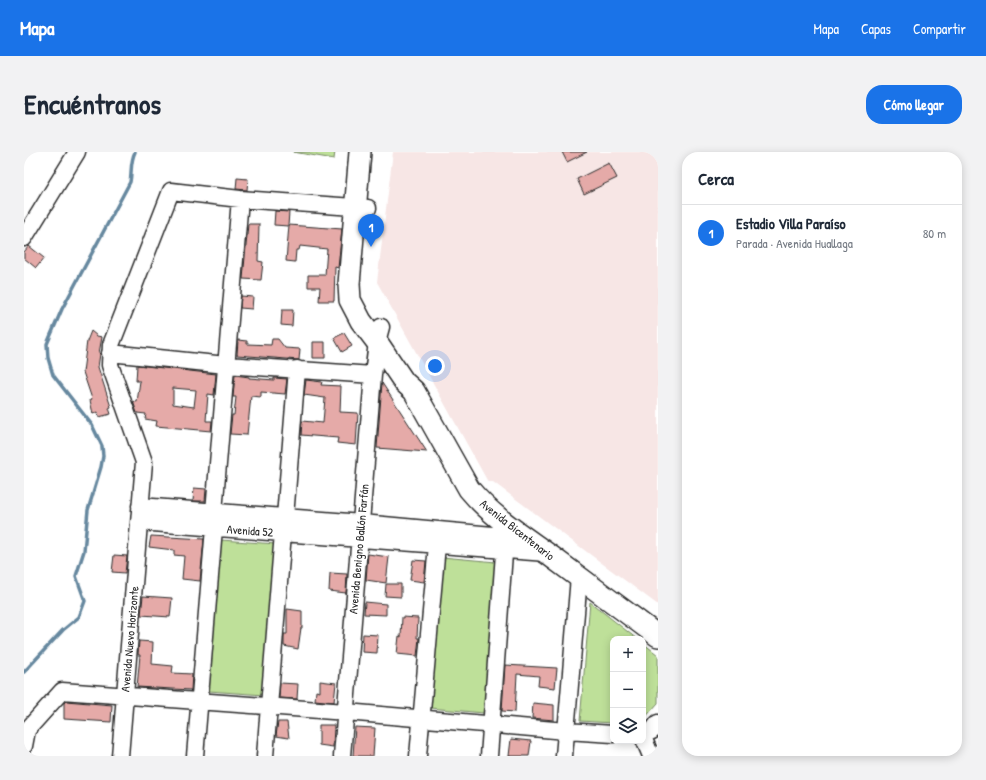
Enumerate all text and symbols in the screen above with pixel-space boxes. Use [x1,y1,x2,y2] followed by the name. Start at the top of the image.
[20,15,54,41] text: Mapa
[814,19,839,38] text: Mapa
[861,19,891,38] text: Capas
[913,19,966,38] text: Compartir
[24,85,161,123] text: Encuéntranos
[866,85,962,124] button: Cómo llegar
[698,167,734,190] text: Cerca
[736,213,846,234] text: Estadio Villa Paraíso
[358,214,384,247] pin: 1
[709,224,713,242] text: 1
[923,224,946,242] text: 80 m
[736,234,853,252] text: Parada · Avenida Huallaga
[425,356,445,376] your location
[344,483,373,615] street label: Avenida Benigno Ballón Farfán
[476,495,558,564] street label: Avenida Bicentenario
[226,520,274,541] street label: Avenida 52
[116,585,143,693] street label: Avenida Nuevo Horizonte
[610,636,646,744] map controls
[610,636,646,672] button: +
[610,672,646,708] button: −
[610,708,646,744] button: layers

